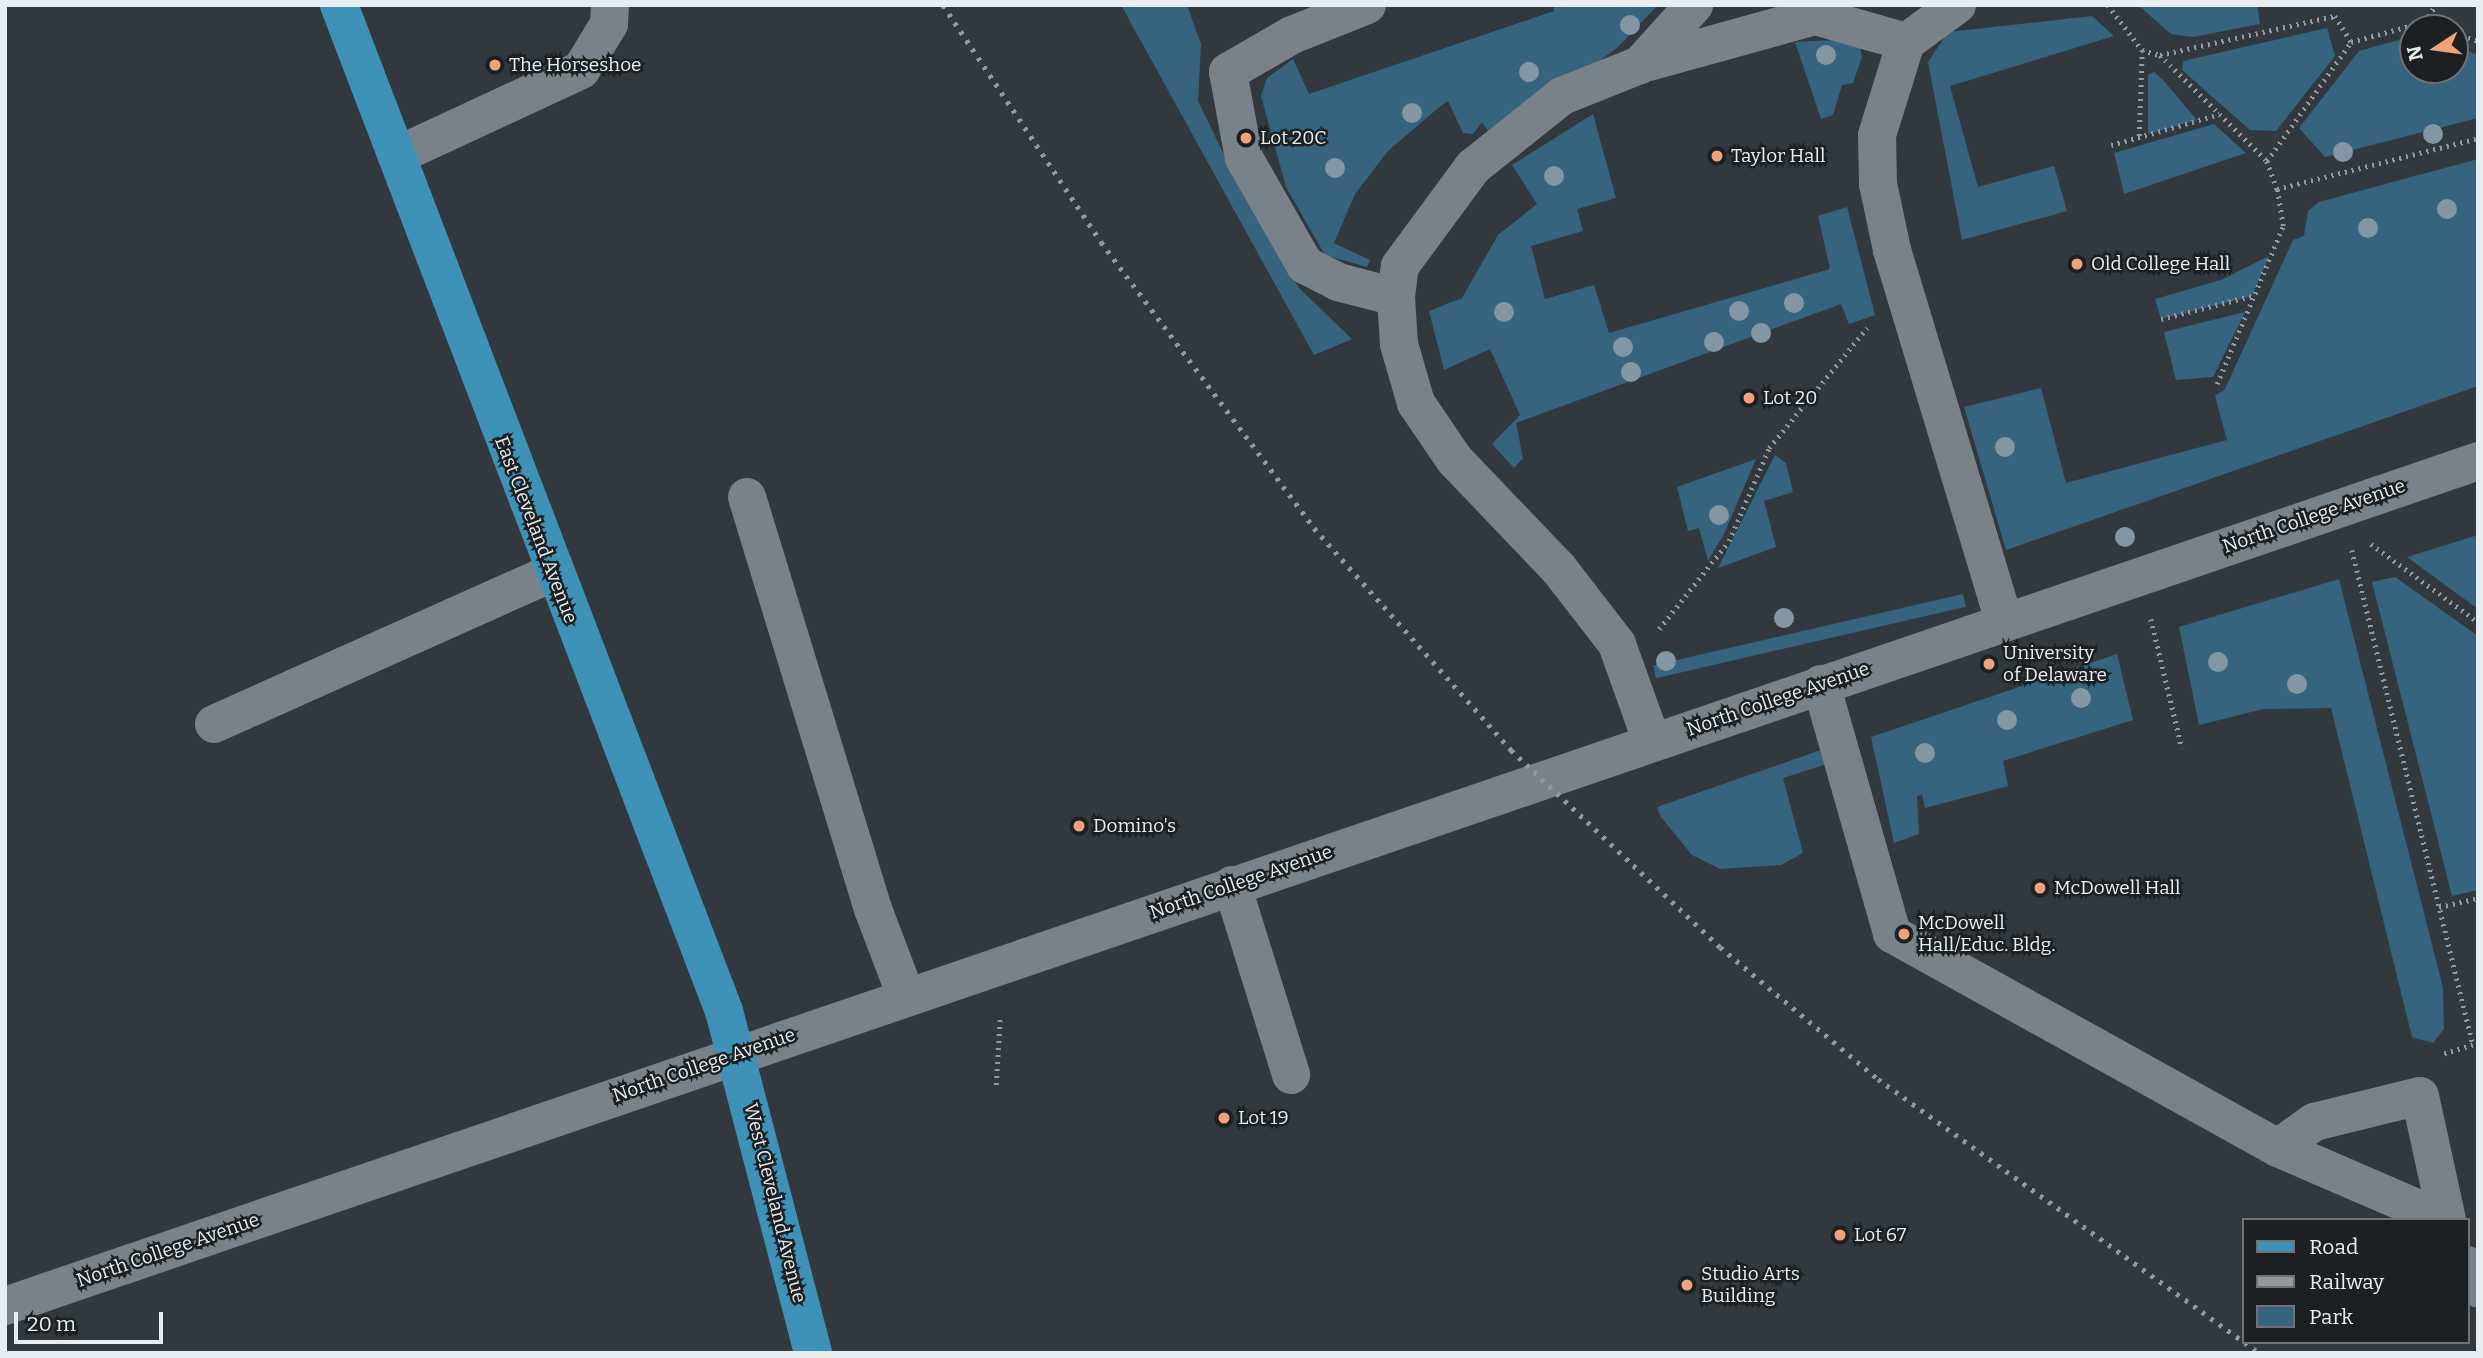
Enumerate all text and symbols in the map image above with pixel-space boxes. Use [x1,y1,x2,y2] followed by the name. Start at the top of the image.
[2399,14,2469,84] north arrow
[2402,44,2428,63] text: N
[509,54,641,76] place label: The Horseshoe
[487,57,503,73] marker: The Horseshoe
[1260,127,1327,149] place label: Lot 20C
[1238,130,1254,146] marker: Lot 20C
[1731,145,1825,167] place label: Taylor Hall
[1709,148,1725,164] marker: Taylor Hall
[2091,253,2230,275] place label: Old College Hall
[2069,256,2085,272] marker: Old College Hall
[1763,387,1817,409] place label: Lot 20
[1741,390,1757,406] marker: Lot 20
[490,433,582,627] street label: East Cleveland Avenue
[2220,474,2408,558] street label: North College Avenue
[2003,642,2107,686] place label: University of Delaware
[1981,656,1997,672] marker: University of Delaware
[1684,657,1872,741] street label: North College Avenue
[1093,815,1176,837] place label: Domino's
[1071,818,1087,834] marker: Domino's
[1147,840,1335,924] street label: North College Avenue
[2054,877,2181,899] place label: McDowell Hall
[2032,880,2048,896] marker: McDowell Hall
[1918,912,2055,956] place label: McDowell Hall/Educ. Bldg.
[1896,926,1912,942] marker: McDowell Hall/Educ. Bldg.
[610,1023,798,1107] street label: North College Avenue
[739,1101,811,1305] street label: West Cleveland Avenue
[1238,1107,1289,1129] place label: Lot 19
[1216,1110,1232,1126] marker: Lot 19
[74,1208,262,1292] street label: North College Avenue
[2242,1218,2469,1344] legend
[1854,1224,1906,1246] place label: Lot 67
[1832,1227,1848,1243] marker: Lot 67
[2309,1234,2358,1260] text: Road
[1701,1263,1800,1307] place label: Studio Arts Building
[2309,1269,2384,1295] text: Railway
[1679,1277,1695,1293] marker: Studio Arts Building
[18,1298,166,1342] scale bar
[2309,1304,2353,1330] text: Park
[27,1311,76,1337] text: 20 m

